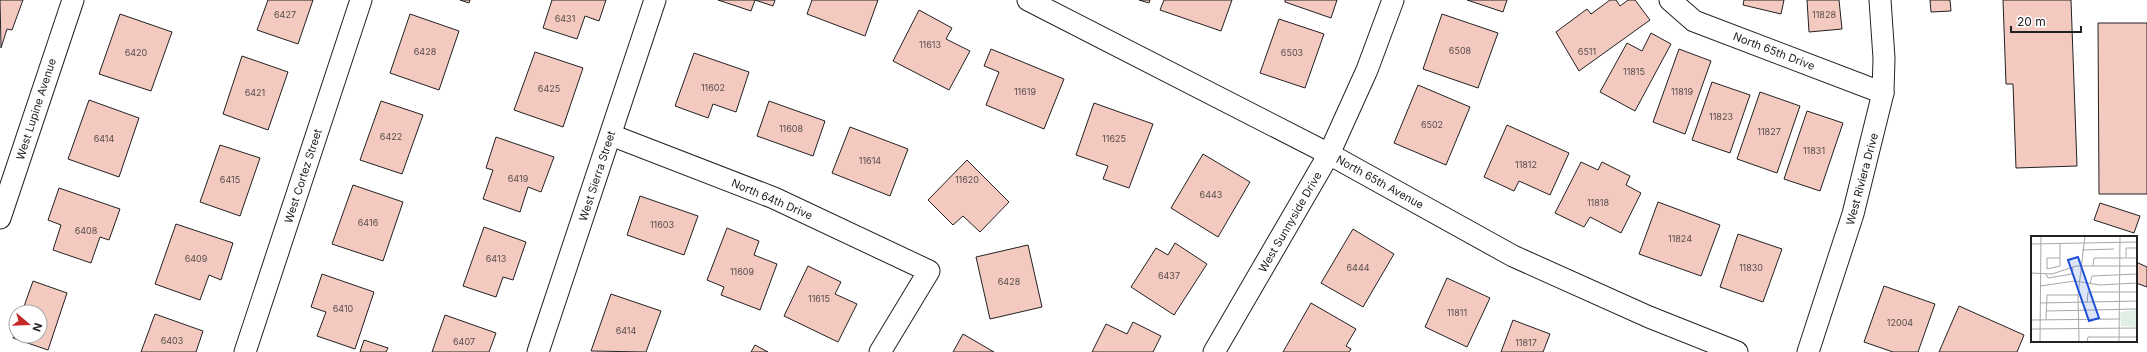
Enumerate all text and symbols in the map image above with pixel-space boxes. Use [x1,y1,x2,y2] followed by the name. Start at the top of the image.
[2011,8,2081,34] scale bar
[274,9,296,20] house number: 6427
[1812,9,1836,20] house number: 11828
[555,13,575,24] house number: 6431
[2017,14,2046,29] text: 20 m
[1731,29,1817,73] street label: North 65th Drive
[919,39,942,50] house number: 11613
[1449,45,1472,56] house number: 6508
[414,46,437,57] house number: 6428
[1578,46,1596,57] house number: 6511
[125,47,148,58] house number: 6420
[1281,47,1304,58] house number: 6503
[13,56,59,162] street label: West Lupine Avenue
[1623,66,1645,77] house number: 11815
[701,82,725,93] house number: 11602
[538,83,560,94] house number: 6425
[1014,86,1036,97] house number: 11619
[1671,86,1693,97] house number: 11819
[245,87,265,98] house number: 6421
[1709,111,1733,122] house number: 11823
[1421,119,1443,130] house number: 6502
[779,123,804,134] house number: 11608
[1757,126,1781,137] house number: 11827
[281,127,325,225] street label: West Cortez Street
[576,129,618,223] street label: West Sierra Street
[380,131,402,142] house number: 6422
[1843,131,1881,227] street label: West Riviera Drive
[94,133,115,144] house number: 6414
[1102,133,1126,144] house number: 11625
[1803,145,1825,156] house number: 11831
[1334,152,1426,212] street label: North 65th Avenue
[859,155,881,166] house number: 11614
[1515,159,1537,170] house number: 11812
[1255,169,1325,275] street label: West Sunnyside Drive
[508,173,529,184] house number: 6419
[220,174,240,185] house number: 6415
[955,174,979,185] house number: 11620
[729,176,815,222] street label: North 64th Drive
[1200,189,1223,200] house number: 6443
[1587,197,1609,208] house number: 11818
[358,217,379,228] house number: 6416
[650,219,675,230] house number: 11603
[75,225,98,236] house number: 6408
[1668,233,1692,244] house number: 11824
[2031,236,2137,342] inset map
[185,253,208,264] house number: 6409
[486,253,507,264] house number: 6413
[1346,262,1370,273] house number: 6444
[1739,262,1763,273] house number: 11830
[730,266,754,277] house number: 11609
[1158,270,1180,281] house number: 6437
[998,276,1021,287] house number: 6428
[808,293,830,304] house number: 11615
[333,303,354,314] house number: 6410
[8,304,48,344] north arrow
[1447,307,1467,318] house number: 11811
[1887,317,1913,328] house number: 12004
[29,321,45,334] text: N
[616,325,637,336] house number: 6414
[161,335,184,346] house number: 6403
[453,336,475,347] house number: 6407
[1515,337,1537,348] house number: 11817

